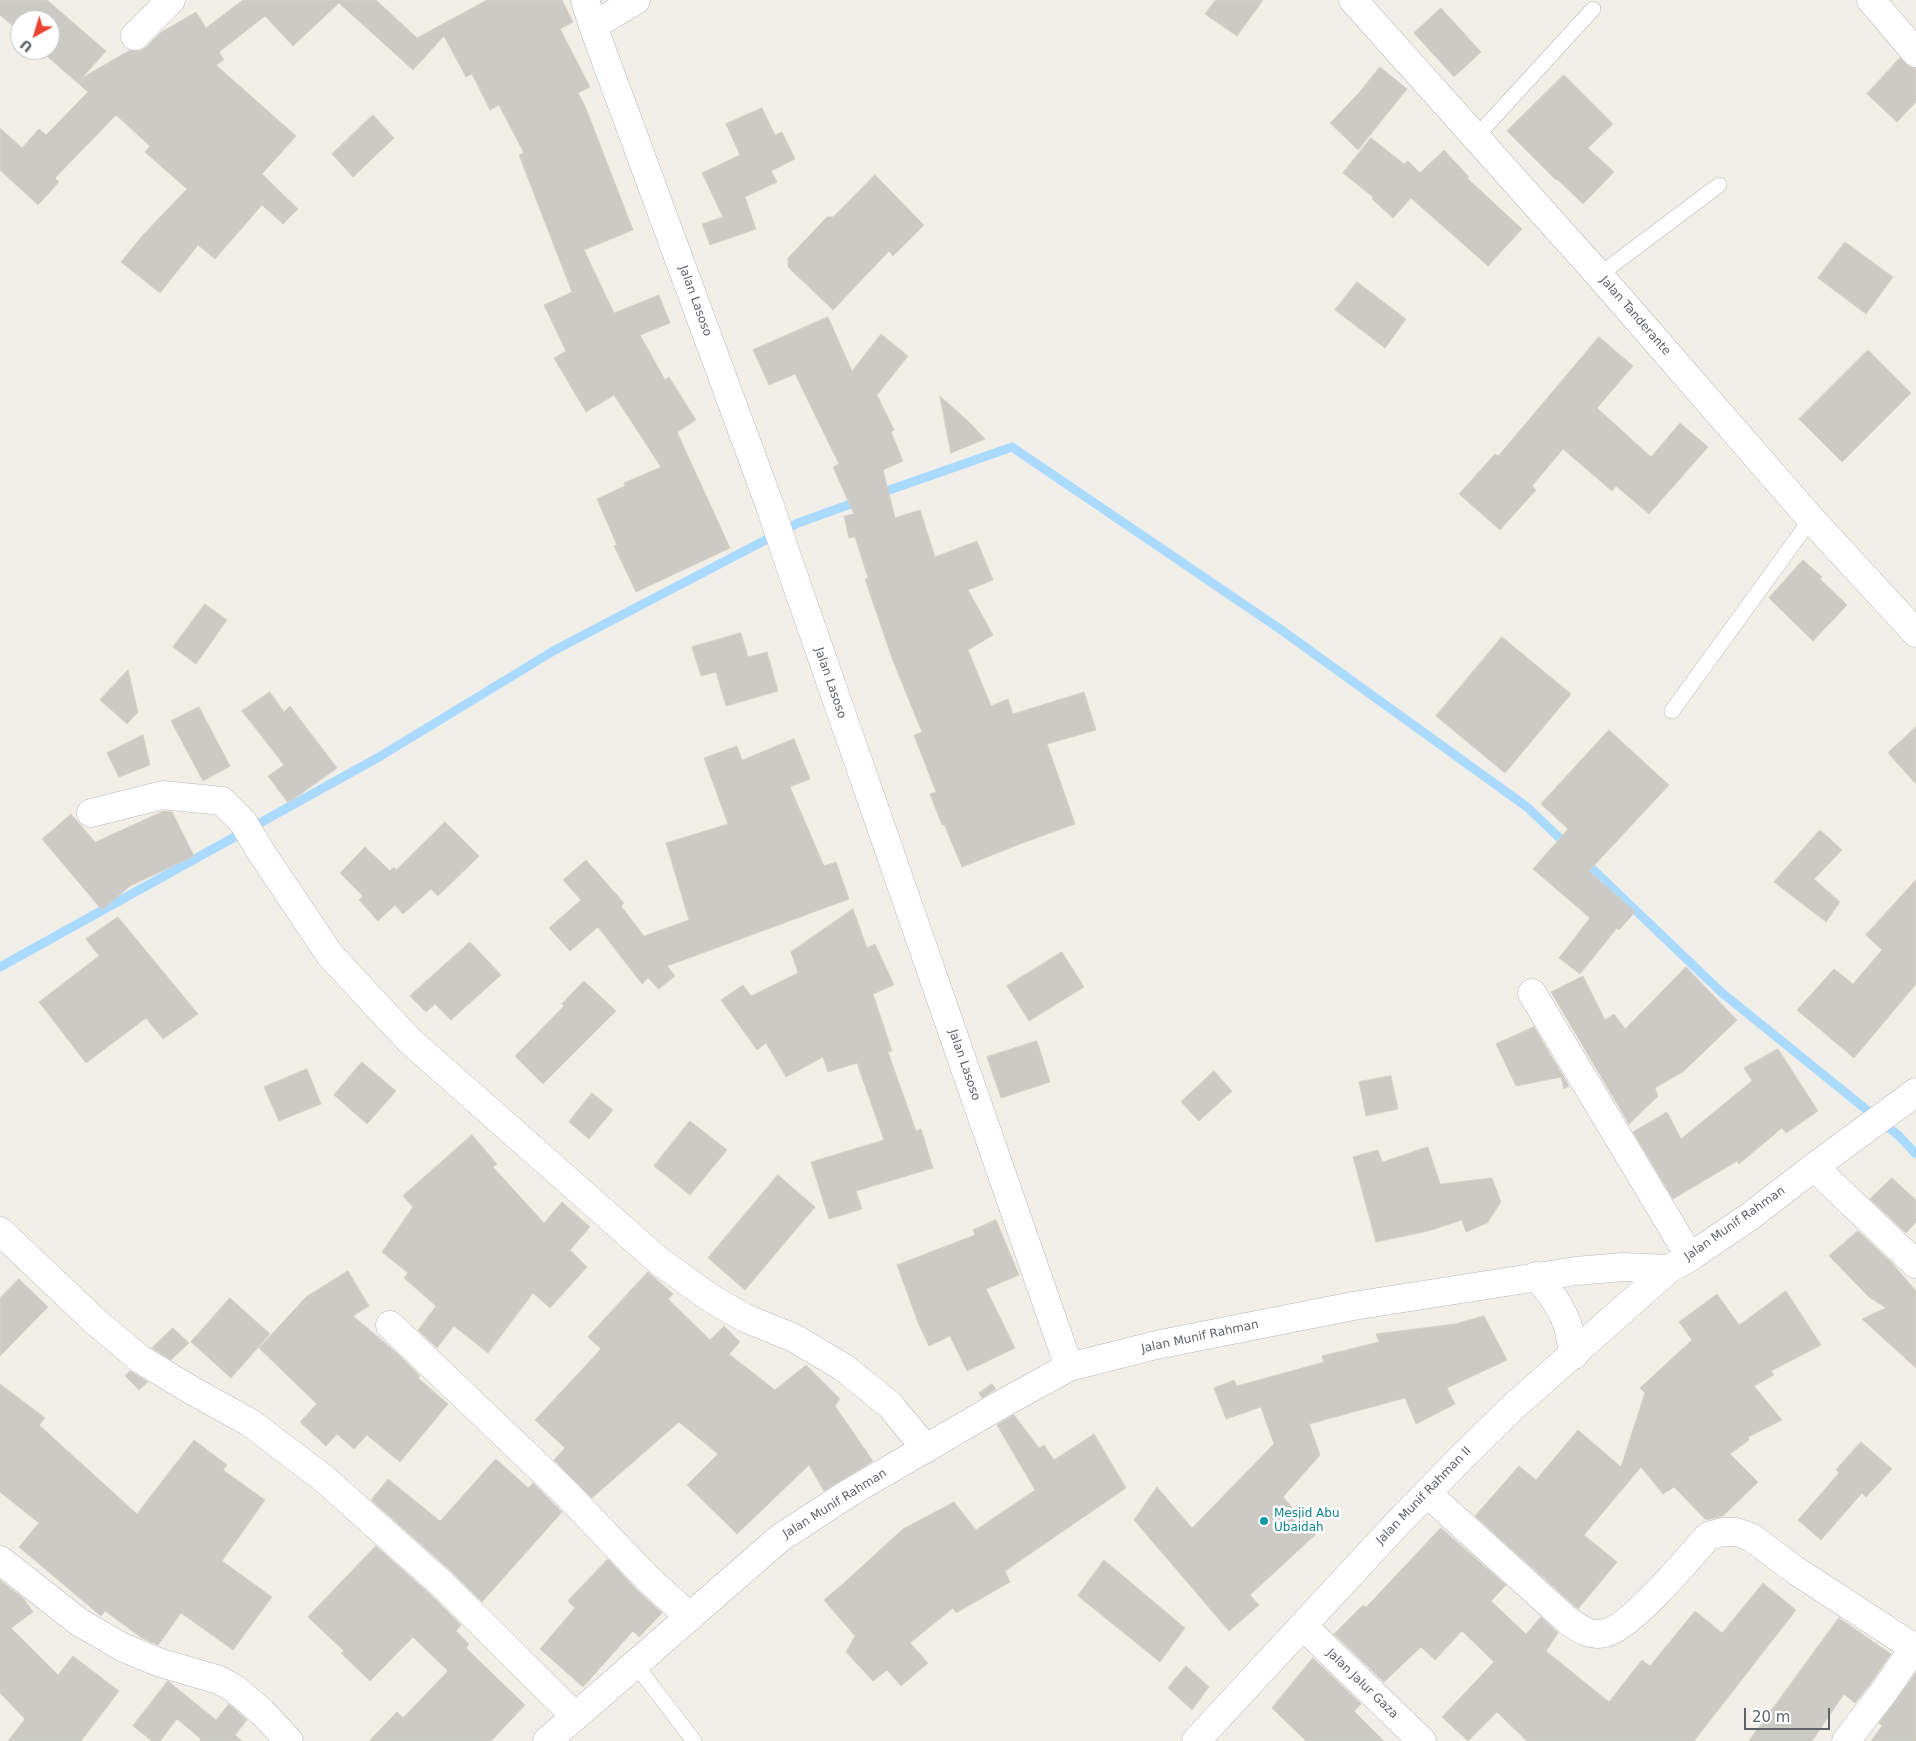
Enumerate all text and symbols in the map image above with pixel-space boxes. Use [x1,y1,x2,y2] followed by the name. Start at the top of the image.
[10,10,60,60] north arrow
[17,36,36,56] text: U
[676,264,714,338] street label: Jalan Lasoso
[1597,273,1673,359] street label: Jalan Tanderante
[811,646,849,720] street label: Jalan Lasoso
[945,1028,983,1102] street label: Jalan Lasoso
[1682,1184,1788,1264] street label: Jalan Munif Rahman
[1140,1318,1260,1356] street label: Jalan Munif Rahman
[1373,1444,1475,1548] street label: Jalan Munif Rahman II
[780,1466,890,1542] street label: Jalan Munif Rahman
[1274,1507,1340,1535] place label: Mesjid Abu Ubaidah
[1258,1515,1270,1527] marker: Mesjid Abu Ubaidah
[1323,1646,1401,1722] street label: Jalan Jalur Gaza
[1746,1698,1832,1730] scale bar
[1752,1708,1790,1726] text: 20 m

